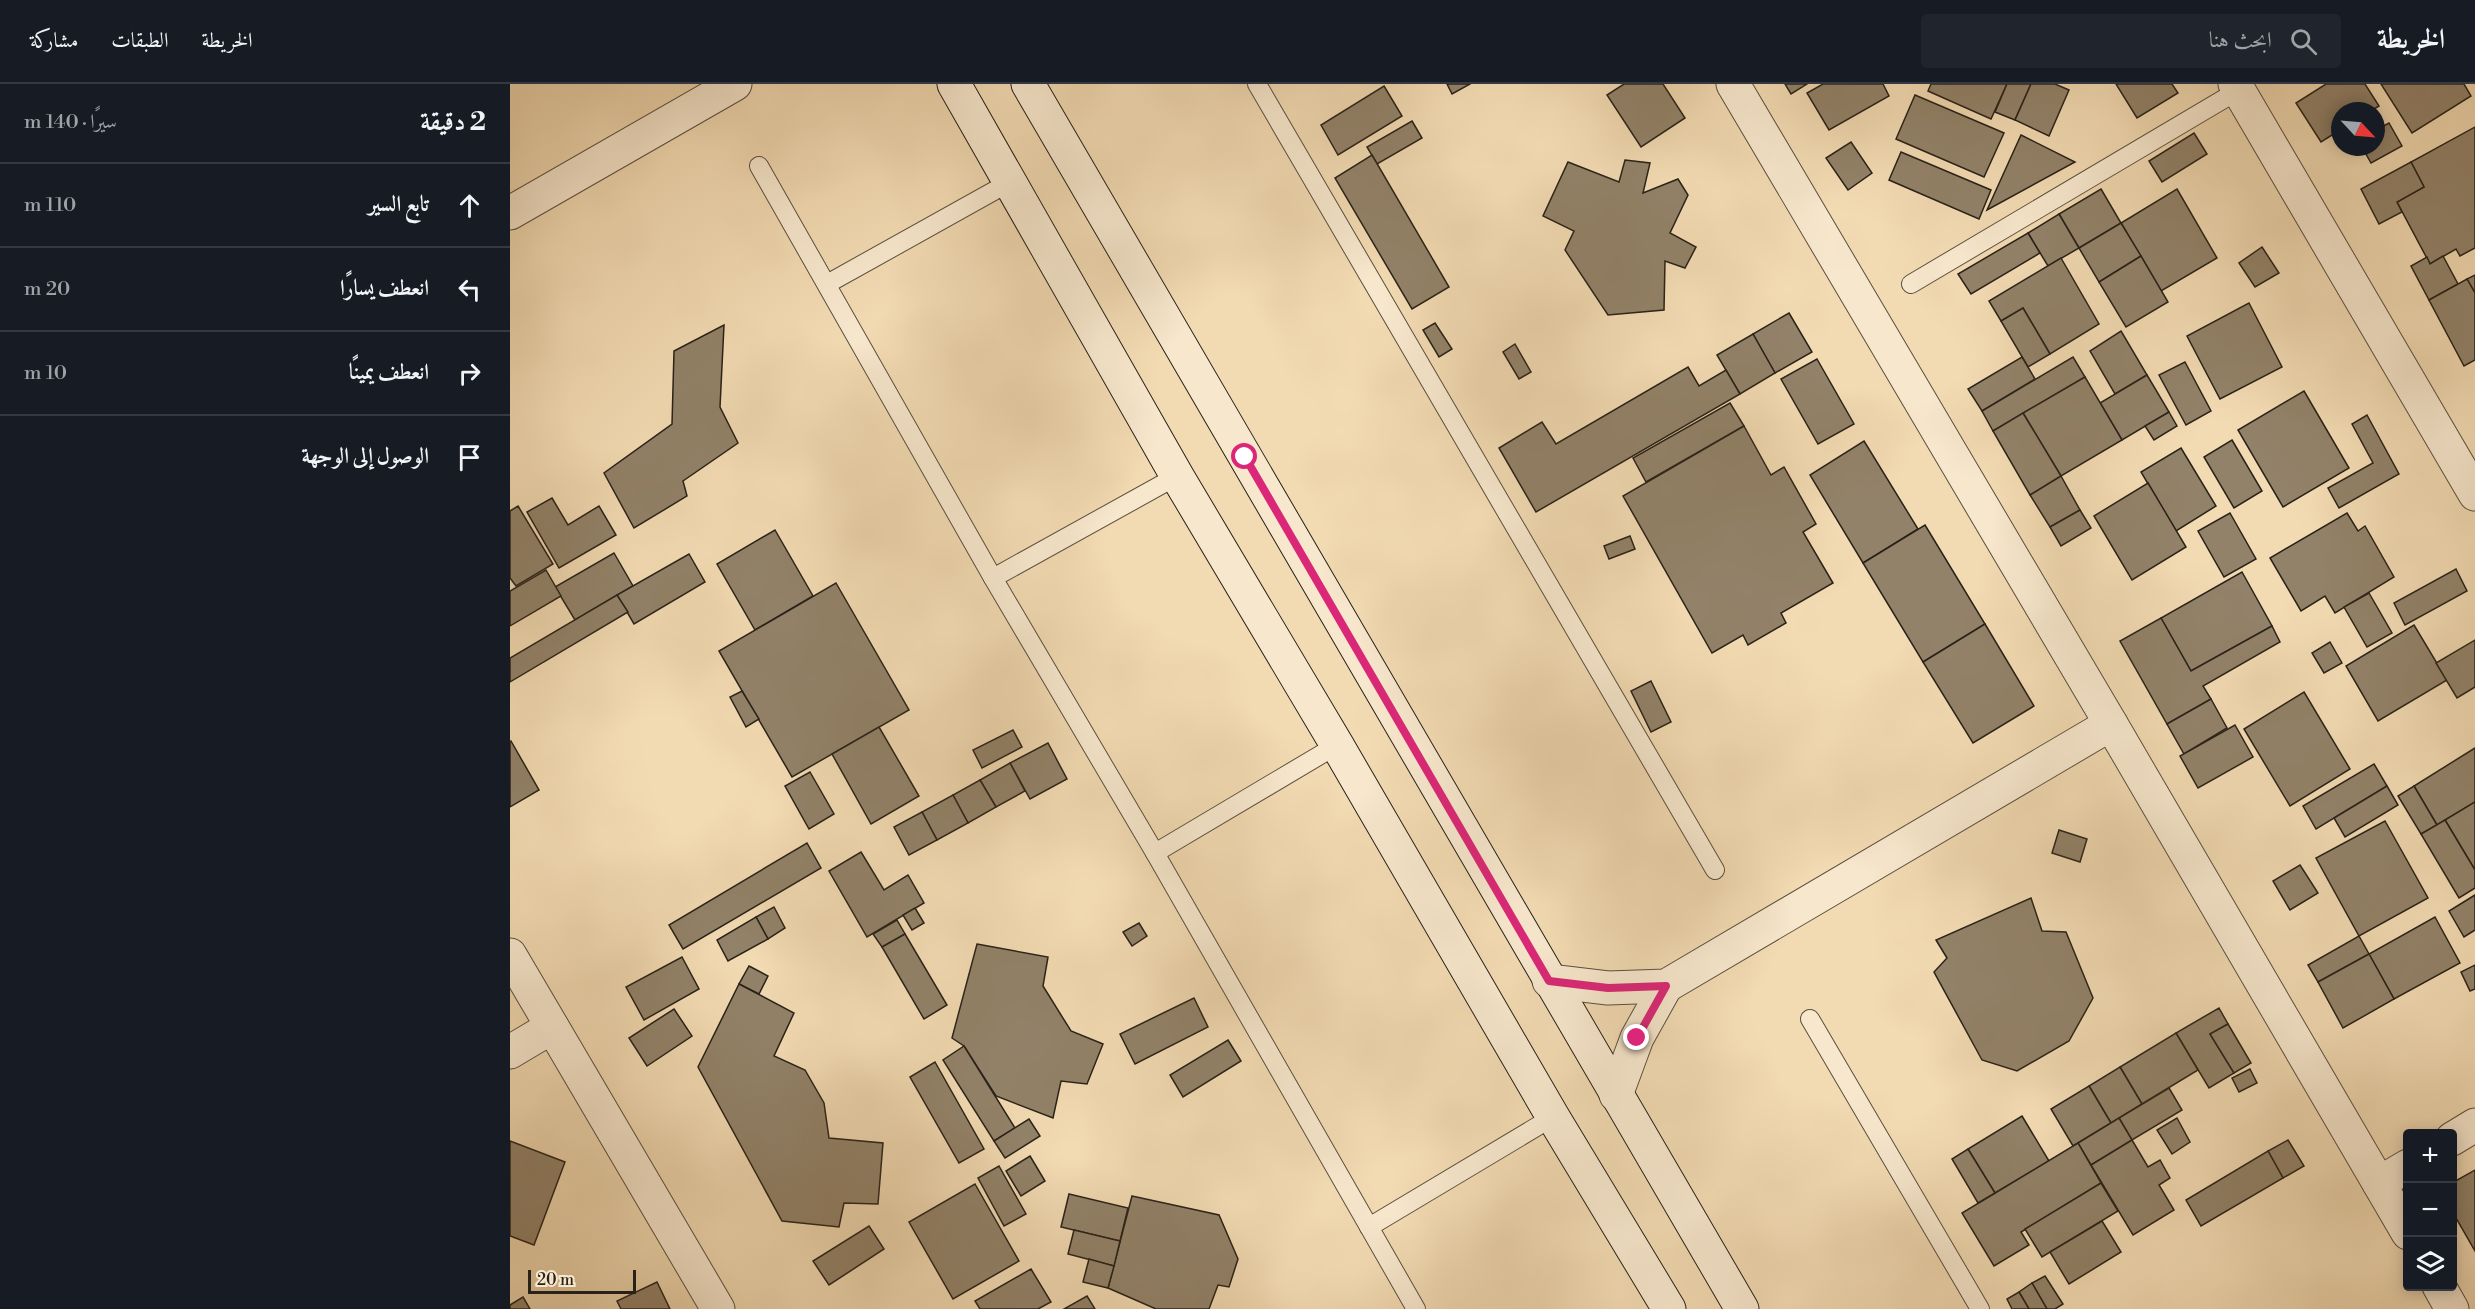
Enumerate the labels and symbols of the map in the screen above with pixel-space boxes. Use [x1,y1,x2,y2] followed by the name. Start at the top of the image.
[2331,102,2385,156] north arrow
[1231,443,1257,469] route start
[1623,1024,1649,1050] route end
[528,1267,636,1294] scale bar

